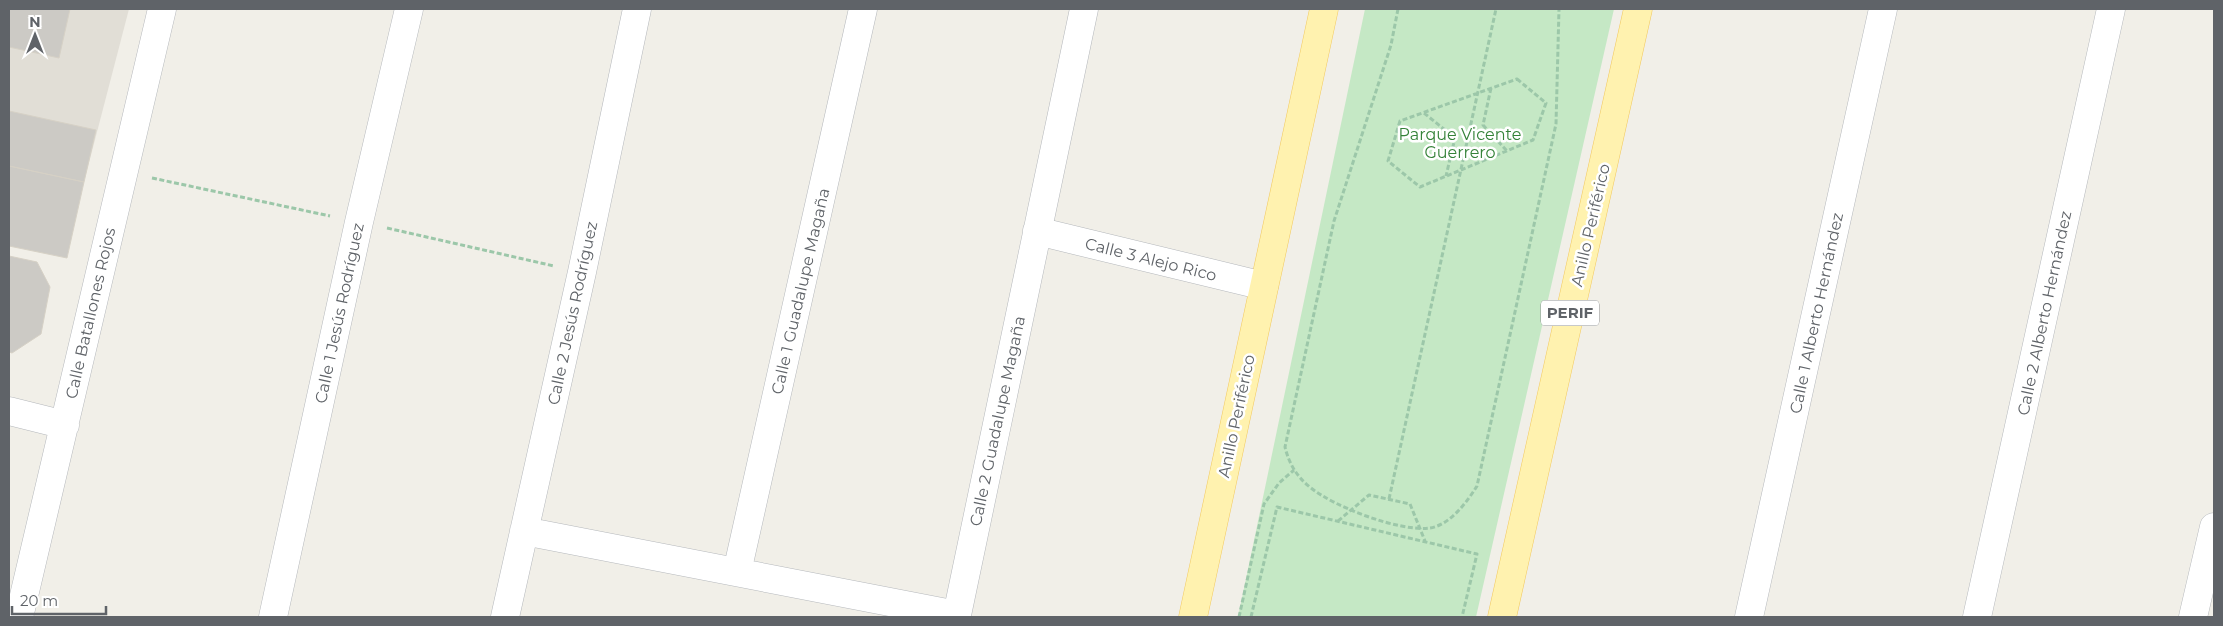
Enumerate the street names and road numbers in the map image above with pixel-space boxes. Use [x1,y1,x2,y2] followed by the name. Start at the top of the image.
[1567,162,1614,288] street label: Anillo Periférico
[767,186,833,396] street label: Calle 1 Guadalupe Magaña
[2014,209,2075,417] street label: Calle 2 Alberto Hernández
[1786,211,1847,415] street label: Calle 1 Alberto Hernández
[544,220,601,407] street label: Calle 2 Jesús Rodríguez
[311,221,368,405] street label: Calle 1 Jesús Rodríguez
[62,225,119,401] street label: Calle Batallones Rojos
[1083,234,1219,285] street label: Calle 3 Alejo Rico
[1541,300,1599,326] road number: PERIF
[966,314,1029,528] street label: Calle 2 Guadalupe Magaña
[1214,353,1259,479] street label: Anillo Periférico

